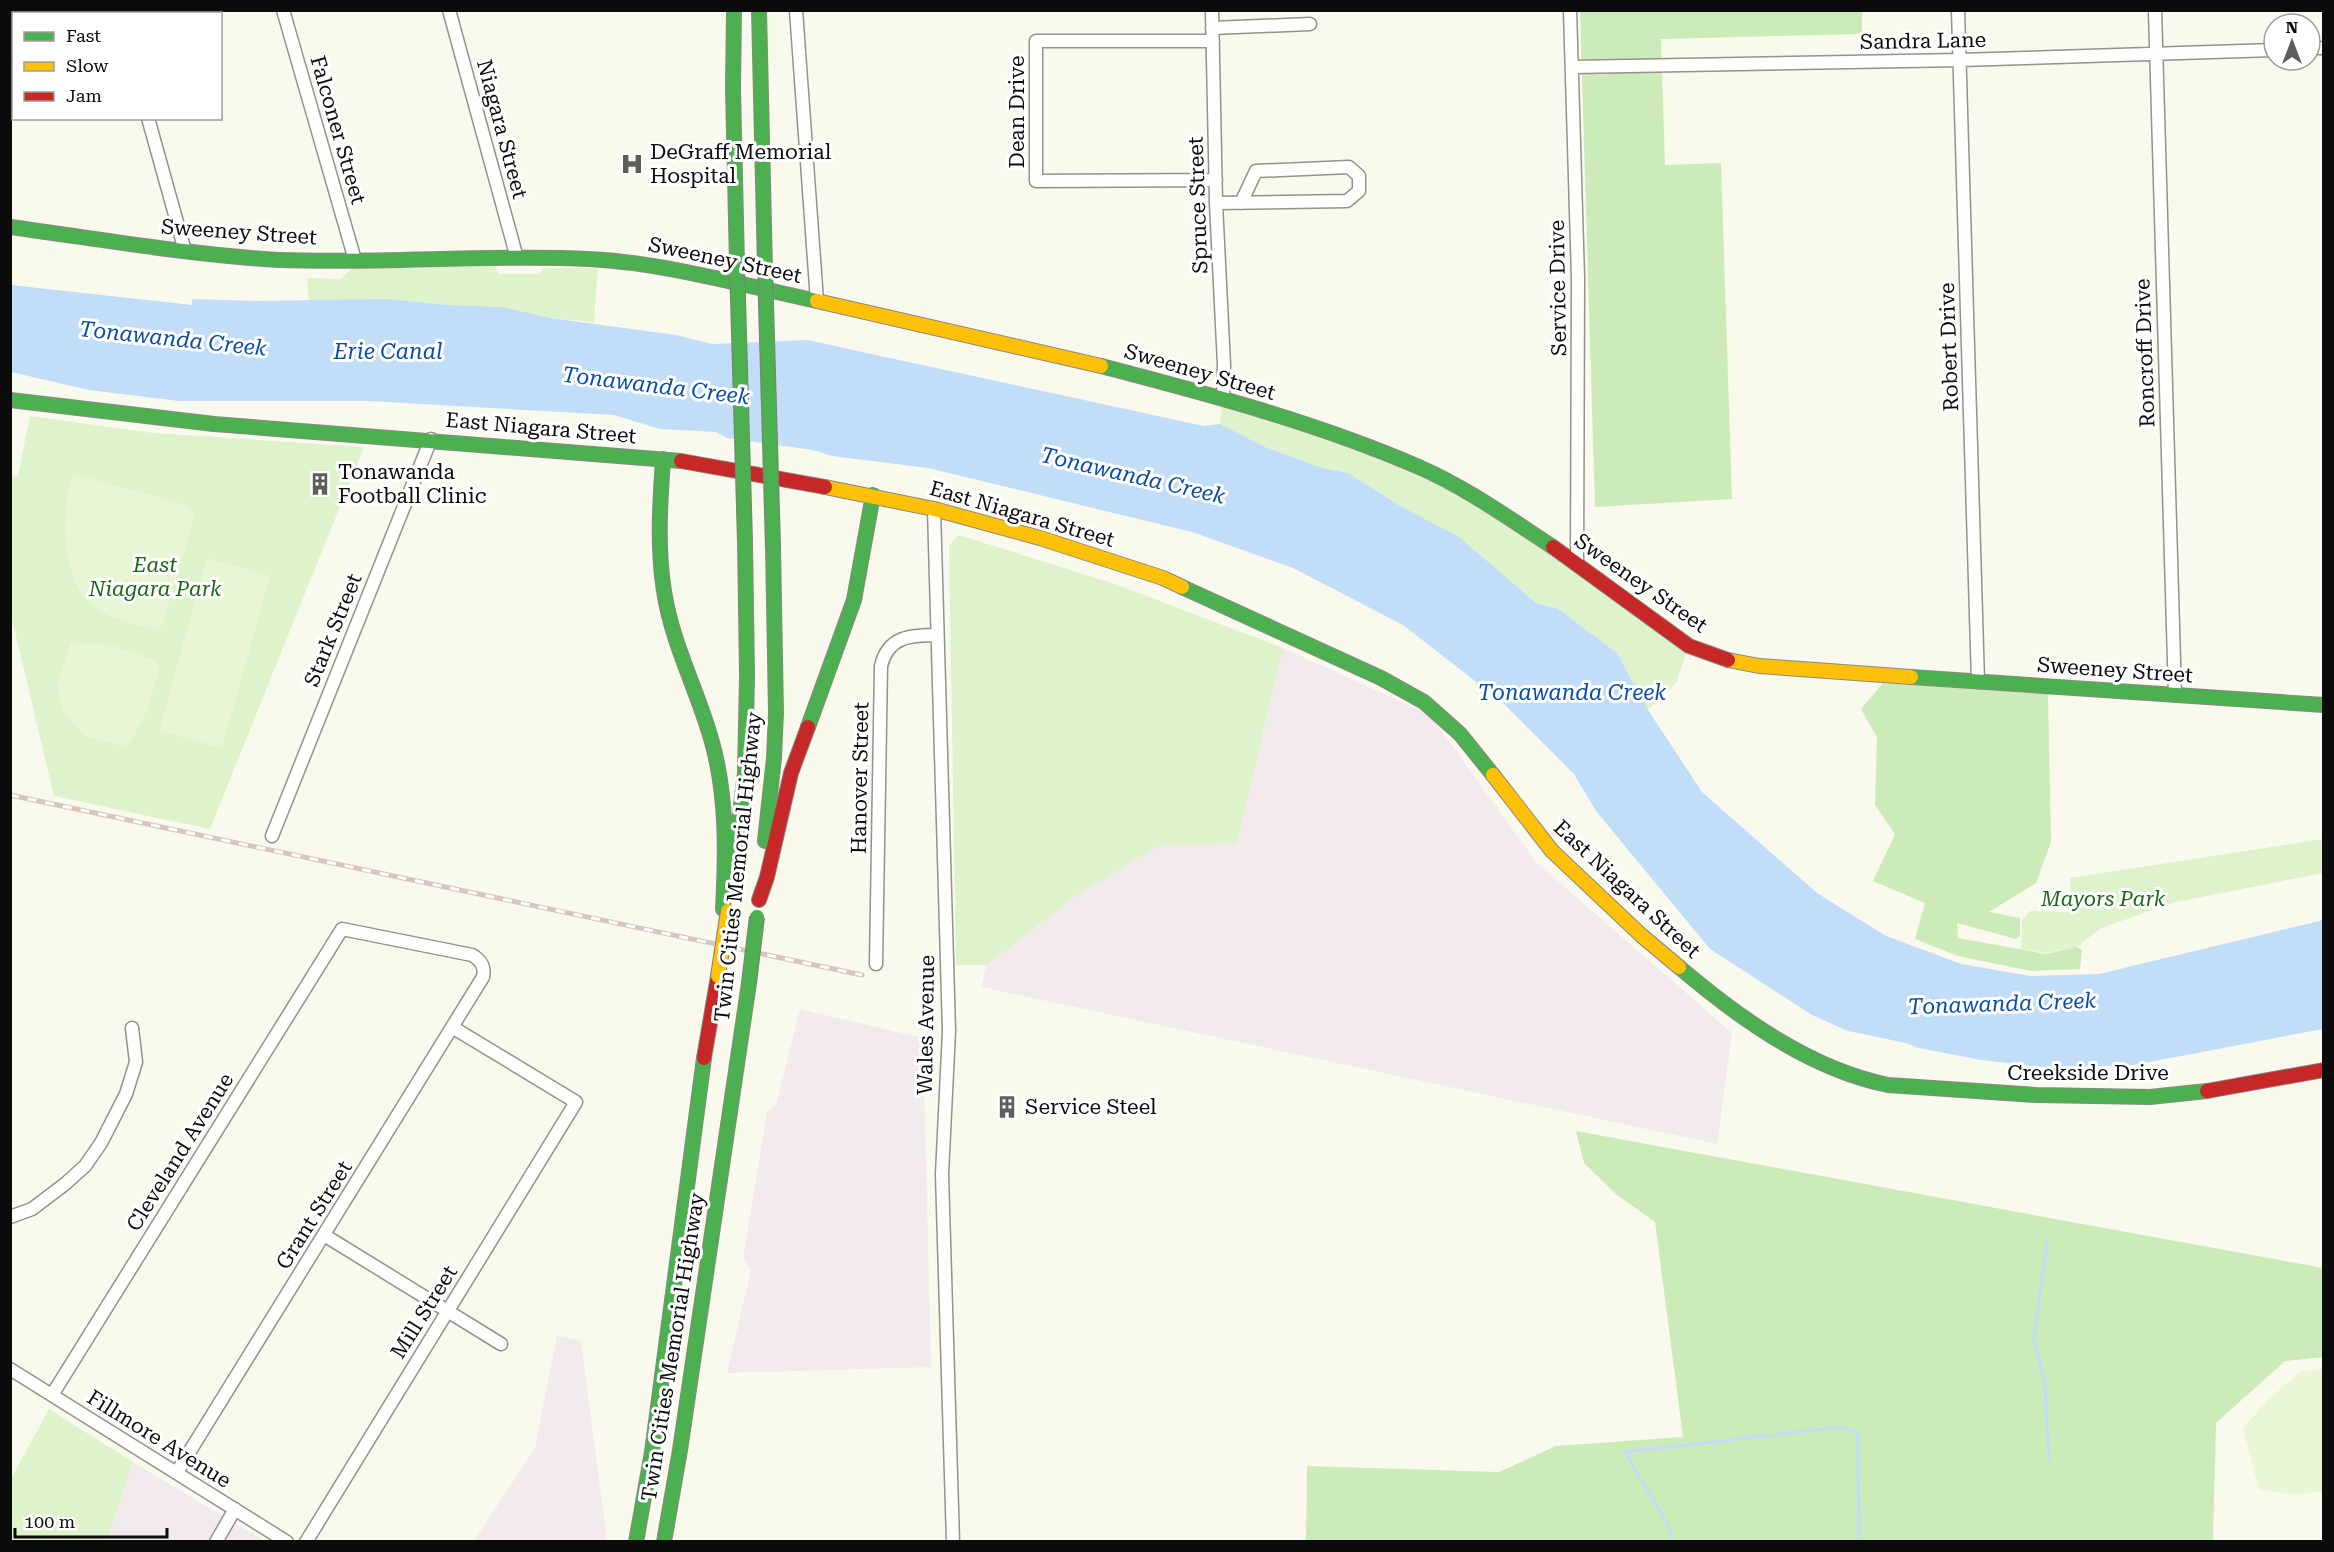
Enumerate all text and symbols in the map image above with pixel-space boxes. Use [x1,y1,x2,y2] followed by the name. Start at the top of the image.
[12,12,222,120] legend
[2262,12,2322,72] north arrow
[2286,18,2298,37] text: N
[66,25,101,46] text: Fast
[1860,28,1986,54] street label: Sandra Lane
[305,53,371,207] street label: Falconer Street
[66,55,108,76] text: Slow
[1005,56,1029,168] street label: Dean Drive
[472,57,532,201] street label: Niagara Street
[66,85,102,106] text: Jam
[1184,136,1212,274] street label: Spruce Street
[650,140,832,188] place label: DeGraff Memorial Hospital
[619,151,645,177] hospital icon: DeGraff Memorial Hospital
[160,215,318,249] street label: Sweeney Street
[1545,220,1571,356] street label: Service Drive
[646,232,804,288] street label: Sweeney Street
[2130,278,2160,428] street label: Roncroff Drive
[1935,282,1963,412] street label: Robert Drive
[78,316,268,361] water label: Tonawanda Creek
[333,339,442,364] water label: Erie Canal
[1122,339,1278,405] street label: Sweeney Street
[561,362,751,409] water label: Tonawanda Creek
[445,408,637,448] street label: East Niagara Street
[1038,442,1228,509] water label: Tonawanda Creek
[338,460,487,508] place label: Tonawanda Football Clinic
[307,471,333,497] building icon: Tonawanda Football Clinic
[927,476,1117,552] street label: East Niagara Street
[1570,528,1712,638] street label: Sweeney Street
[88,553,222,601] park label: East Niagara Park
[299,570,367,690] street label: Stark Street
[2036,653,2194,687] street label: Sweeney Street
[1478,680,1666,705] water label: Tonawanda Creek
[847,702,873,854] street label: Hanover Street
[710,710,766,1023] street label: Twin Cities Memorial Highway
[1549,815,1705,963] street label: East Niagara Street
[2040,887,2166,911] park label: Mayors Park
[913,955,939,1095] street label: Wales Avenue
[1907,988,2097,1019] water label: Tonawanda Creek
[2007,1061,2169,1085] street label: Creekside Drive
[122,1069,238,1235] street label: Cleveland Avenue
[994,1094,1020,1120] building icon: Service Steel
[1025,1095,1157,1119] place label: Service Steel
[271,1156,357,1274] street label: Grant Street
[637,1190,709,1503] street label: Twin Cities Memorial Highway
[386,1261,462,1363] street label: Mill Street
[83,1385,235,1493] street label: Fillmore Avenue
[15,1501,166,1539] scale bar
[24,1511,75,1532] text: 100 m

